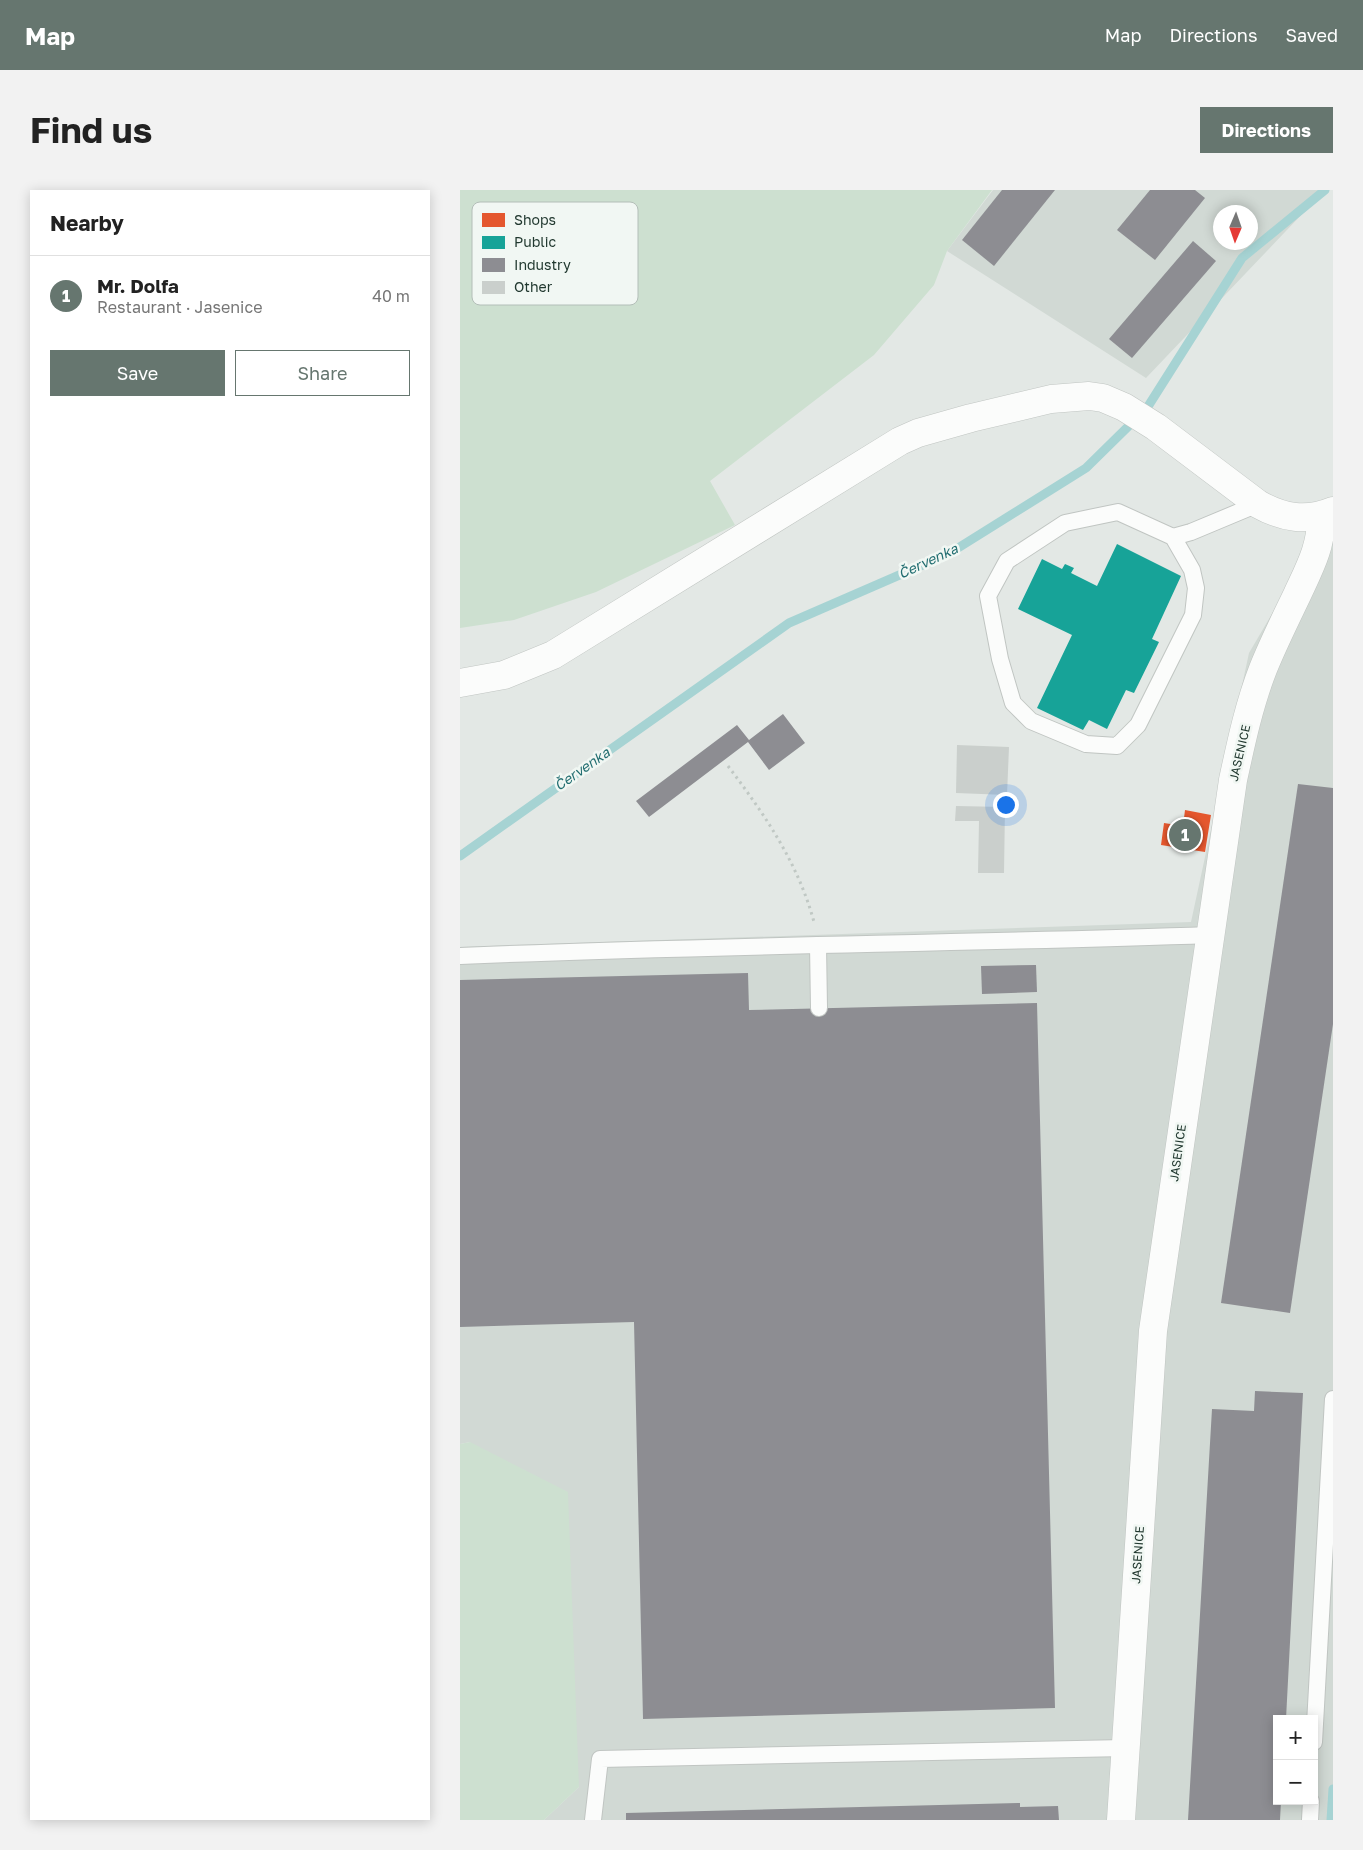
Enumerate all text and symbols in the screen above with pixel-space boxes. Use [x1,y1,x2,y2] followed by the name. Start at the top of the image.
[25,21,75,50] text: Map
[1105,24,1141,46] text: Map
[1169,24,1257,46] text: Directions
[1285,24,1338,46] text: Saved
[1200,107,1333,153] button: Directions
[30,109,152,151] text: Find us
[472,202,638,305] legend
[1213,205,1258,250] north arrow
[50,210,124,236] text: Nearby
[514,211,556,228] text: Shops
[514,233,556,250] text: Public
[514,256,571,273] text: Industry
[97,274,179,297] text: Mr. Dolfa
[514,278,553,295] text: Other
[62,286,70,306] text: 1
[372,286,410,306] text: 40 m
[97,297,262,317] text: Restaurant · Jasenice
[50,350,225,396] button: Save
[235,350,410,396] button: Share
[895,539,961,582] water label: Červenka
[1226,723,1253,783] street label: JASENICE
[551,743,613,794] water label: Červenka
[993,792,1019,818] your location
[1169,816,1201,854] pin: 1
[1166,1123,1189,1182] street label: JASENICE
[1128,1526,1147,1584] street label: JASENICE
[1273,1715,1318,1805] map controls
[1273,1715,1318,1760] button: +
[1273,1760,1318,1805] button: −

